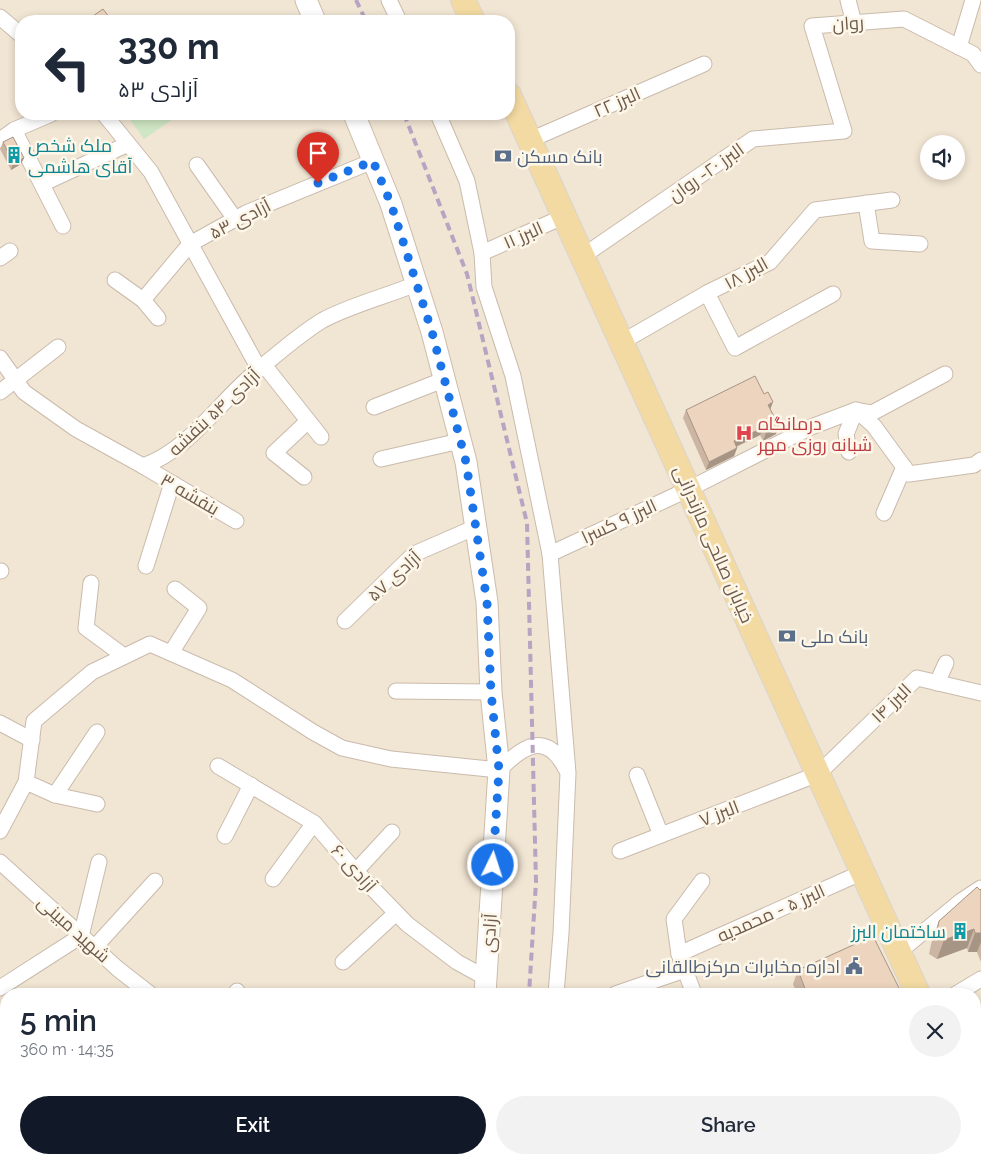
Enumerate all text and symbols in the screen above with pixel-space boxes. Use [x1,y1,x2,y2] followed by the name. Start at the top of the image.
[832,11,864,36] street label: روان
[118,26,220,67] text: 330 m
[35,35,100,100] icon: left
[118,76,198,102] text: آزادی ۵۳
[590,82,644,122] street label: البرز ۲۲
[297,132,339,183] pin
[28,135,133,178] place label: ملک شخص آقای هاشمی
[920,135,965,180] map controls
[920,135,965,180] button: sound
[664,138,748,206] street label: البرز ۲۰- روان
[304,139,332,167] icon: arrive
[4,145,24,165] building icon: ملک شخص آقای هاشمی
[493,146,513,166] bank icon: بانک مسکن
[517,146,603,168] place label: بانک مسکن
[206,195,275,244] street label: آزادی ۵۳
[500,217,546,254] street label: البرز ۱۱
[721,253,772,294] street label: البرز ۱۸
[164,364,265,461] street label: آزادی ۵۴ بنفشه
[757,413,872,456] place label: درمانگاه شبانه روزی مهر
[734,423,754,443] hospital icon: درمانگاه شبانه روزی مهر
[669,462,758,626] street label: خیابان صالحی مازندرانی
[157,469,223,519] street label: بنفشه ۳
[578,494,660,548] street label: البرز ۹ کسرا
[363,546,426,606] street label: آزادی ۵۷
[777,626,797,646] bank icon: بانک ملی
[801,626,868,648] place label: بانک ملی
[867,679,916,728] street label: البرز ۱۴
[696,796,742,831] street label: البرز ۷
[466,838,518,890] position arrow
[326,840,381,897] street label: آزادی ۶۰
[714,880,829,947] street label: البرز ۵ - محمدیه
[33,891,114,968] street label: شهید مبینی
[477,913,502,953] street label: آزادی
[850,921,946,943] place label: ساختمان البرز
[950,921,970,941] building icon: ساختمان البرز
[645,956,840,978] place label: اداره مخابرات مرکزطالقانی
[844,956,864,976] public building icon: اداره مخابرات مرکزطالقانی
[20,1003,97,1038] text: 5 min
[909,1005,961,1057] button: close
[20,1040,114,1059] text: 360 m · 14:35
[20,1096,486,1154] button: Exit
[496,1096,961,1154] button: Share

